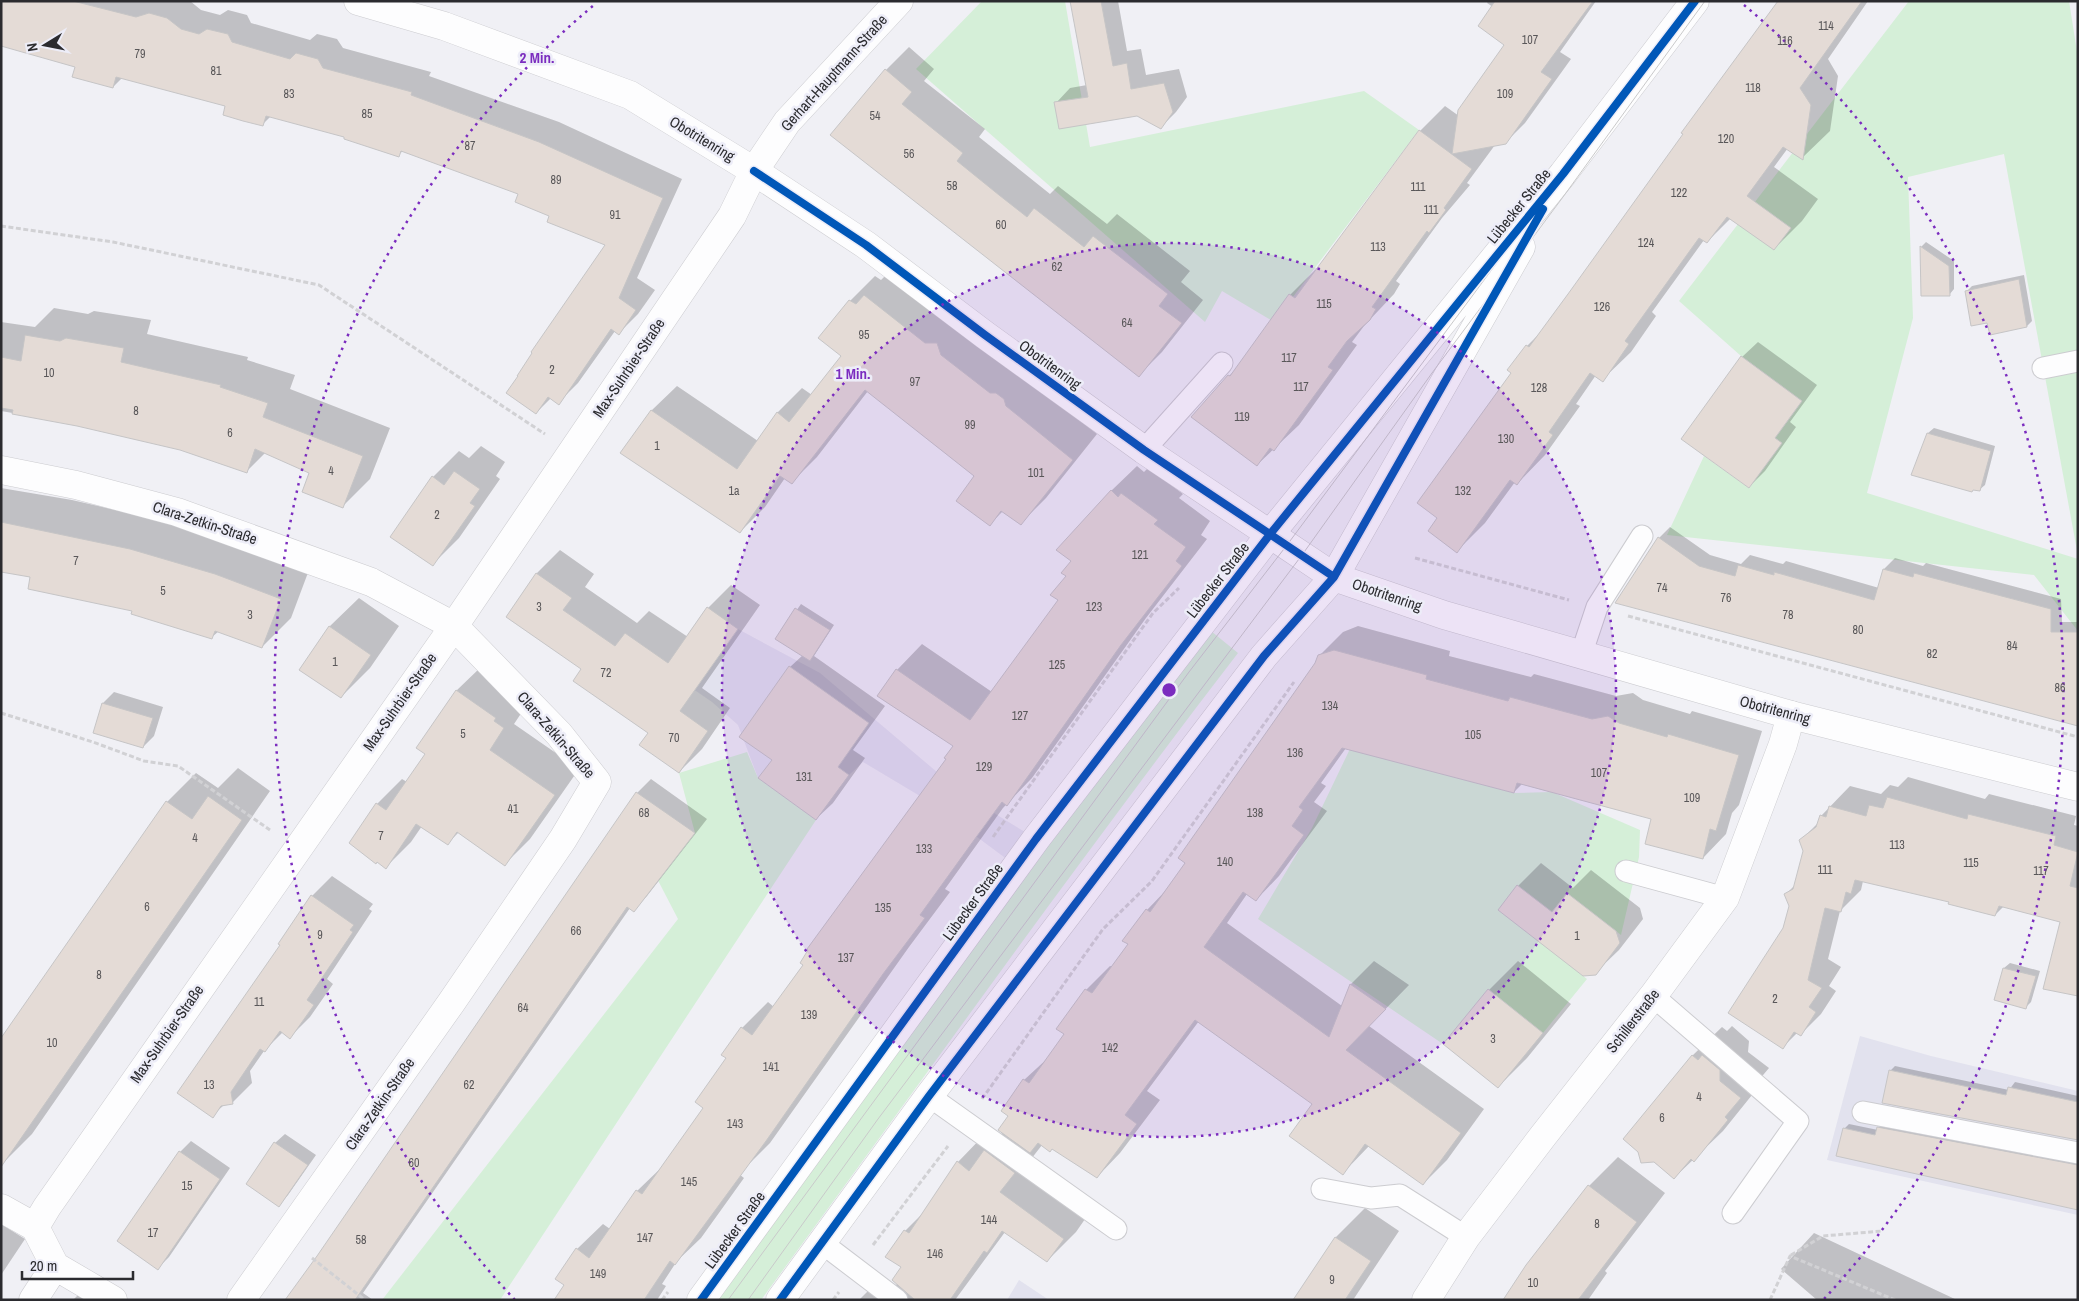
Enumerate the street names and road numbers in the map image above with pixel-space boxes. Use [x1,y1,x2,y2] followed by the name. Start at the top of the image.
[776,10,892,136] street label: Gerhart-Hauptmann-Straße
[666,111,739,166] street label: Obotritenring
[1482,164,1555,248] street label: Lübecker Straße
[588,314,670,421] street label: Max-Suhrbier-Straße
[1015,335,1086,394] street label: Obotritenring
[150,496,260,549] street label: Clara-Zetkin-Straße
[1181,537,1254,622] street label: Lübecker Straße
[1349,573,1425,616] street label: Obotritenring
[358,648,441,755] street label: Max-Suhrbier-Straße
[513,687,600,783] street label: Clara-Zetkin-Straße
[1737,690,1813,729] street label: Obotritenring
[937,859,1008,945] street label: Lübecker Straße
[125,980,208,1087] street label: Max-Suhrbier-Straße
[1601,984,1664,1057] street label: Schillerstraße
[340,1053,419,1154] street label: Clara-Zetkin-Straße
[699,1187,770,1273] street label: Lübecker Straße

